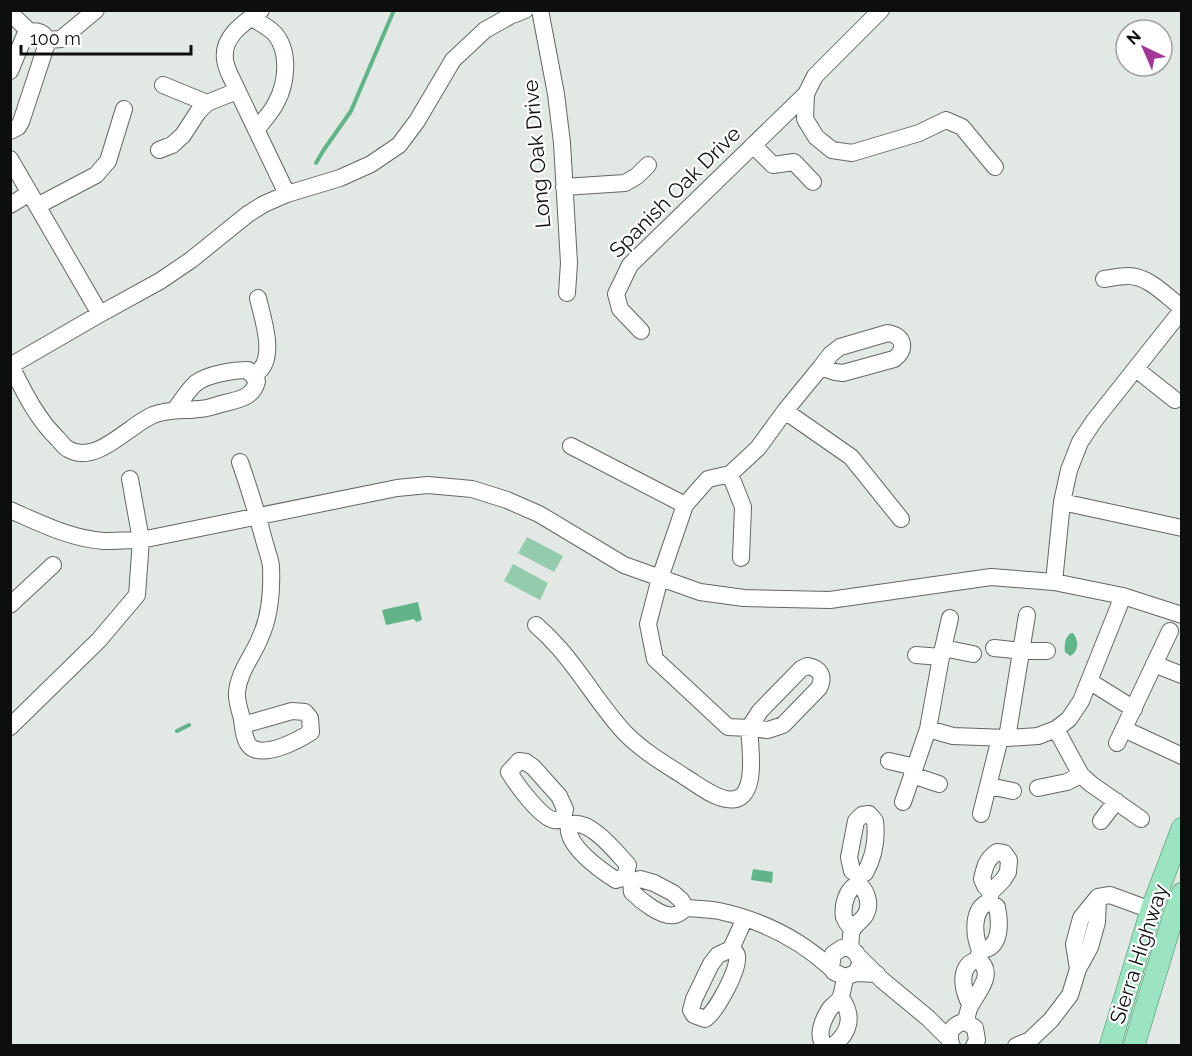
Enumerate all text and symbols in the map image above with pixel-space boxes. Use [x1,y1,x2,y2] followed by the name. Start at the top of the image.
[21,18,190,56] scale bar
[1114,18,1174,78] north arrow
[1123,26,1145,49] text: N
[30,28,81,49] text: 100 m
[518,79,555,229] street label: Long Oak Drive
[604,121,746,263] street label: Spanish Oak Drive
[1104,881,1173,1027] street label: Sierra Highway

